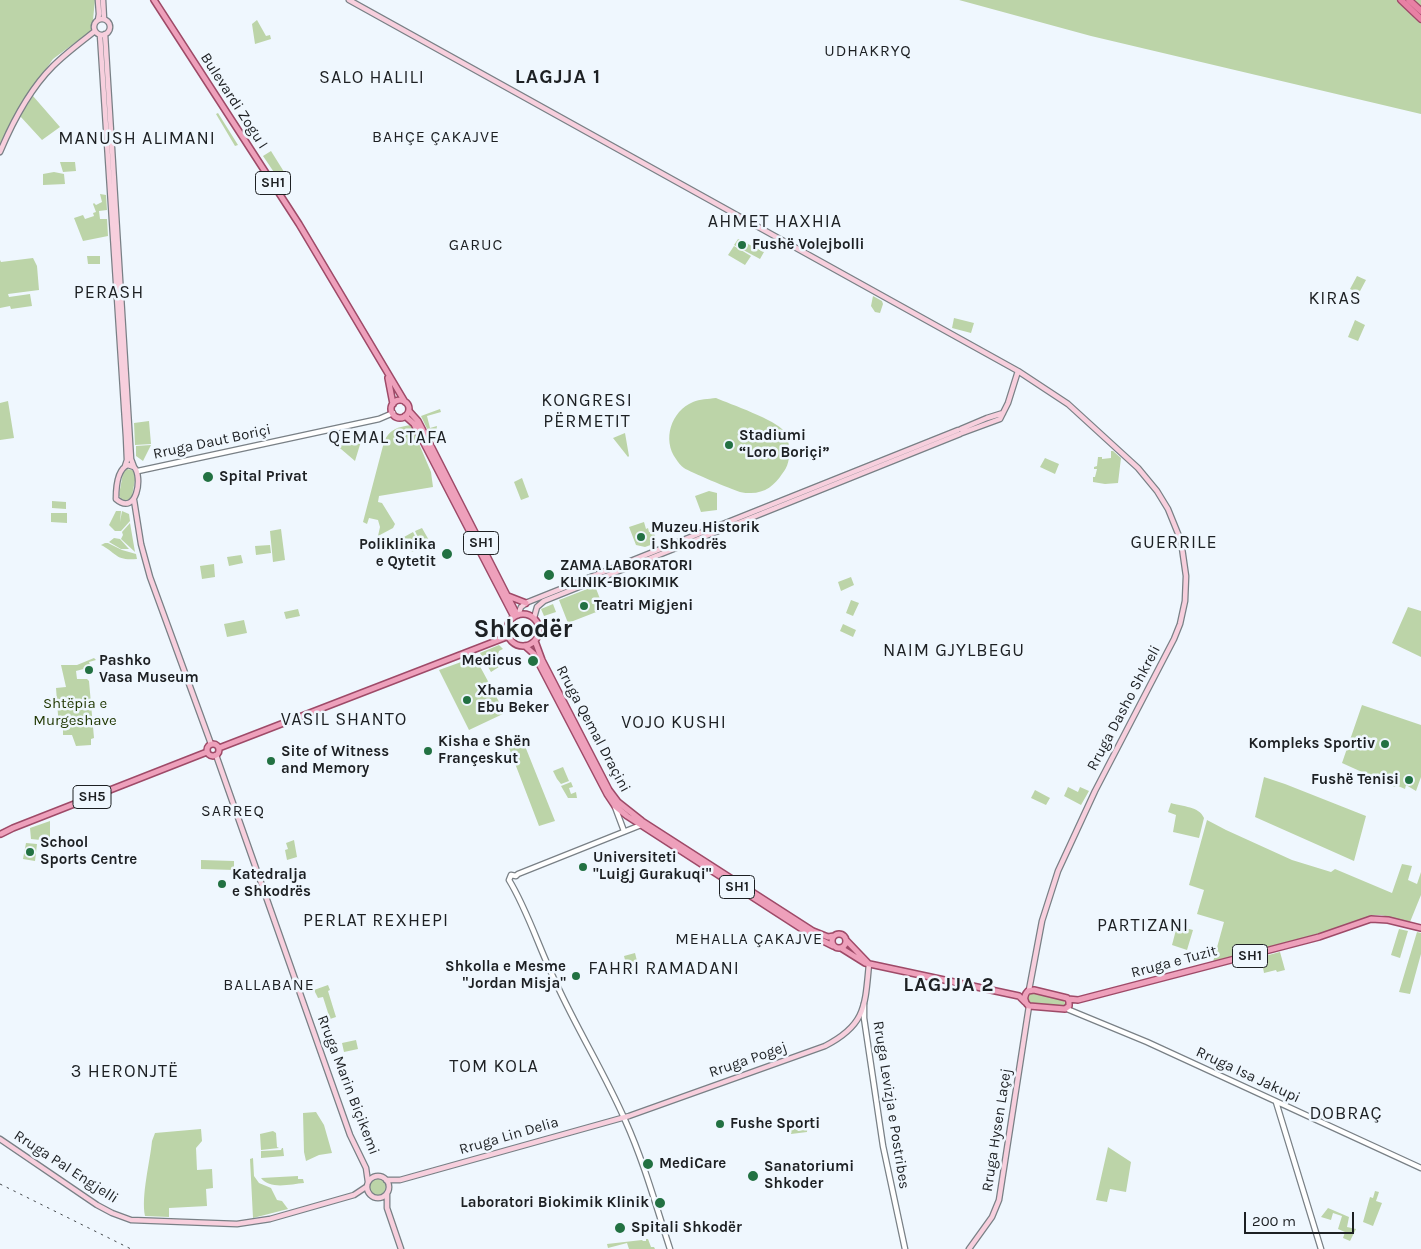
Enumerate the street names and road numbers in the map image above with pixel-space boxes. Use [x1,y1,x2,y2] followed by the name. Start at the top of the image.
[196,50,272,152] street label: Bulevardi Zogu I
[256,172,290,194] road number: SH1
[151,421,273,463] street label: Rruga Daut Boriçi
[464,532,498,554] road number: SH1
[1083,642,1165,774] street label: Rruga Dasho Shkreli
[552,663,634,795] street label: Rruga Qemal Draçini
[73,786,111,809] road number: SH5
[720,876,754,899] road number: SH1
[1129,942,1219,982] street label: Rruga e Tuzit
[1232,944,1268,968] road number: SH1
[313,1013,383,1157] street label: Rruga Marin Biçikemi
[869,1020,913,1190] street label: Rruga Levizja e Postribes
[707,1038,789,1082] street label: Rruga Pogej
[1193,1043,1303,1107] street label: Rruga Isa Jakupi
[978,1067,1016,1193] street label: Rruga Hysen Laçej
[457,1113,561,1159] street label: Rruga Lin Delia
[11,1127,121,1207] street label: Rruga Pal Engjelli

